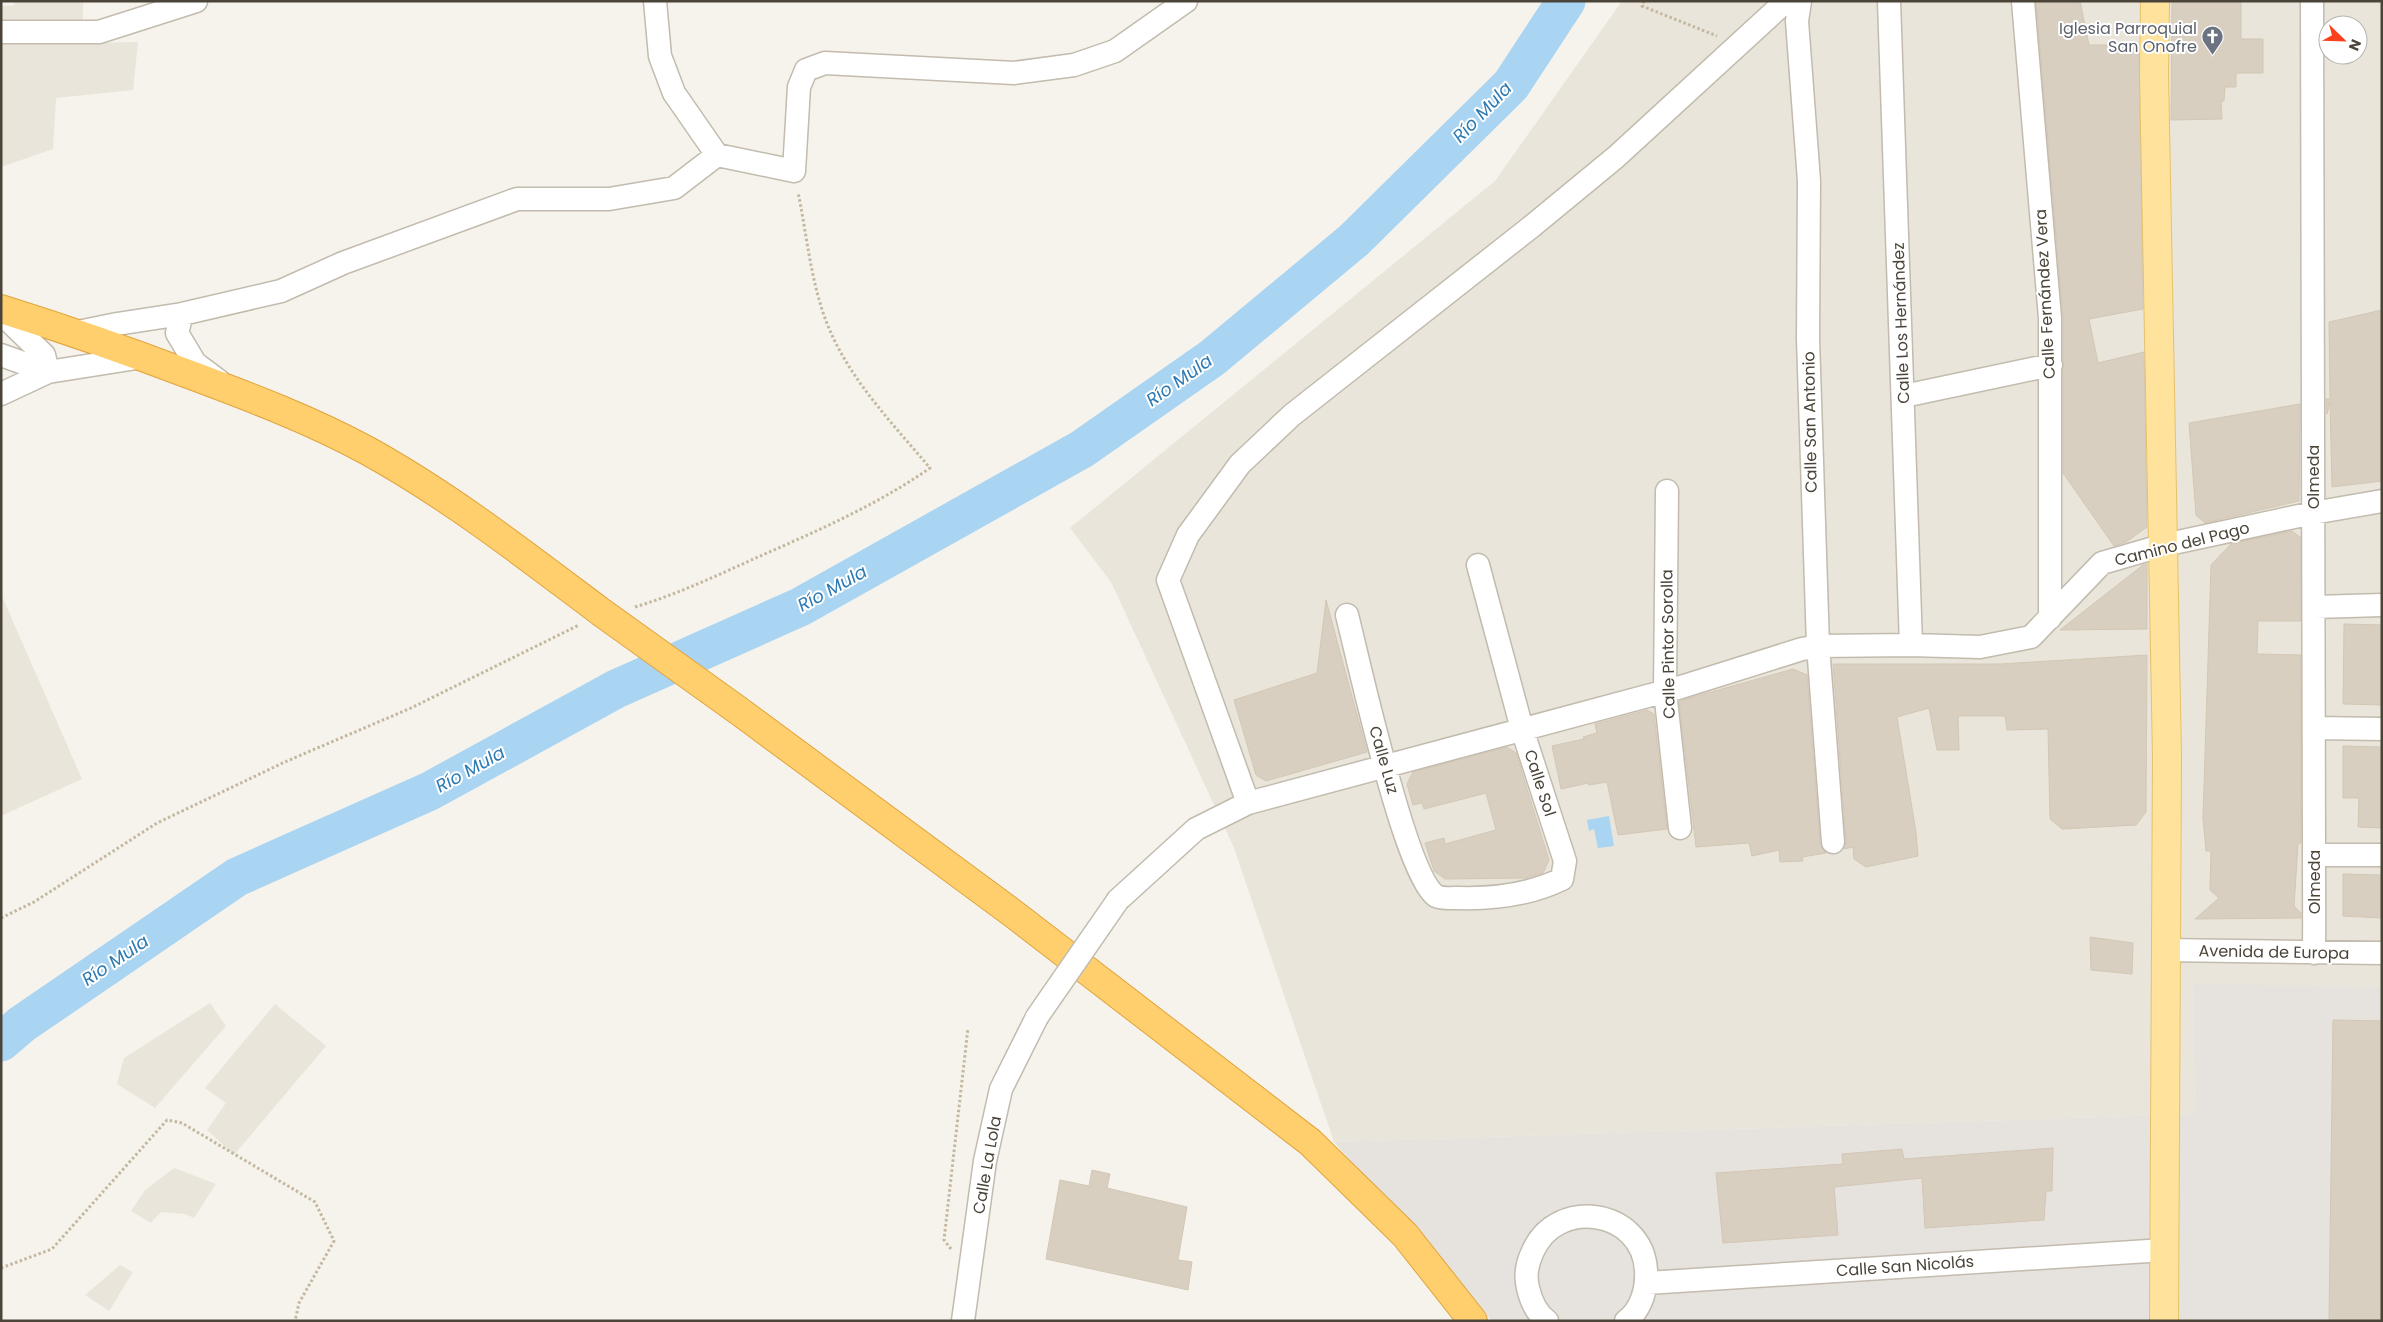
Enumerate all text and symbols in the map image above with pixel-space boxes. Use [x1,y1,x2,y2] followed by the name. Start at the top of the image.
[2318,15,2368,65] north arrow
[2059,17,2197,58] place label: Iglesia Parroquial San Onofre
[2201,25,2225,56] church icon: Iglesia Parroquial San Onofre
[2344,36,2366,54] text: N
[1447,76,1517,148] water label: Río Mula
[2029,208,2061,380] street label: Calle Fernández Vera
[1887,242,1915,404] street label: Calle Los Hernández
[1141,348,1217,412] water label: Río Mula
[1797,351,1823,493] street label: Calle San Antonio
[2302,445,2325,509] street label: Olmeda
[2112,516,2252,572] street label: Camino del Pago
[793,559,871,617] water label: Río Mula
[1655,569,1681,719] street label: Calle Pintor Sorolla
[1363,723,1405,797] street label: Calle Luz
[431,740,509,798] water label: Río Mula
[1518,747,1562,819] street label: Calle Sol
[2303,850,2326,914] street label: Olmeda
[77,928,153,992] water label: Río Mula
[2198,939,2350,965] street label: Avenida de Europa
[967,1114,1007,1216] street label: Calle La Lola
[1835,1250,1975,1282] street label: Calle San Nicolás

